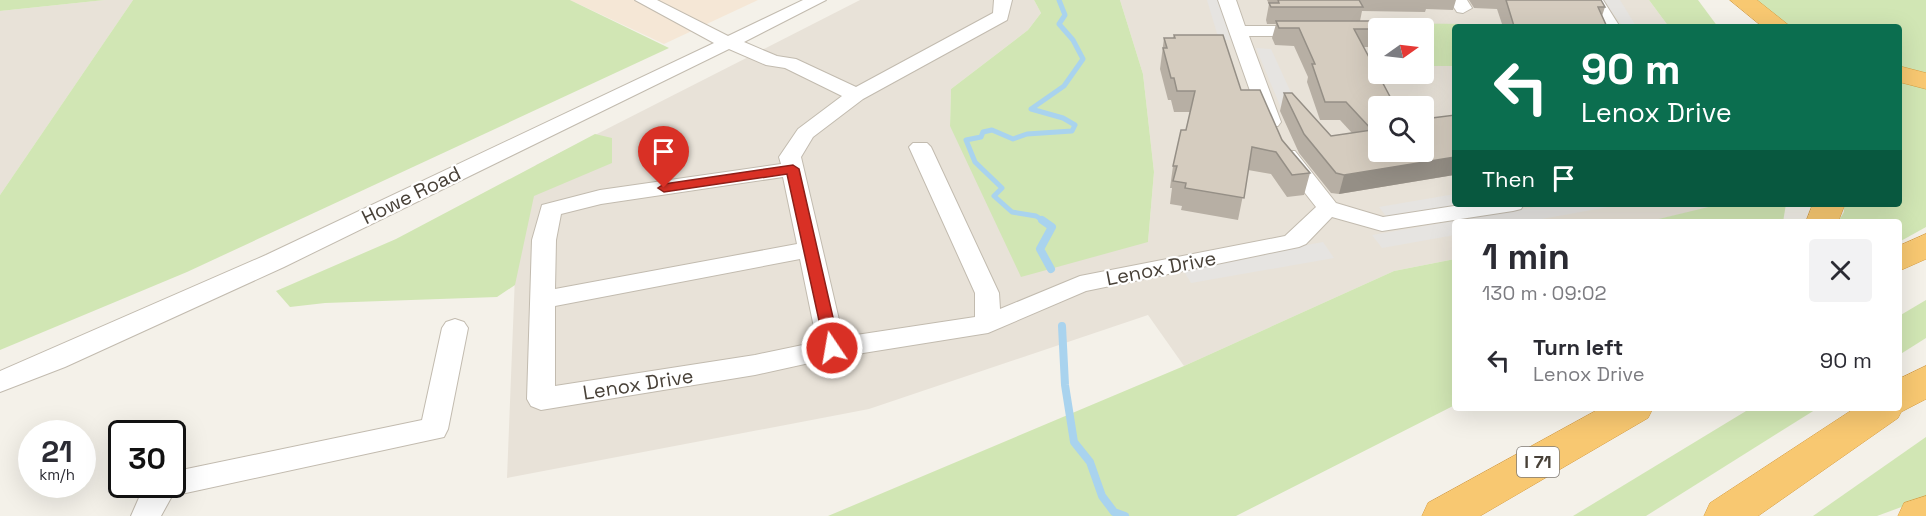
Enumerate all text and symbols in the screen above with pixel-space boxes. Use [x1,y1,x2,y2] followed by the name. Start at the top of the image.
[1368,18,1434,84] north arrow
[1368,18,1434,162] map controls
[1581,43,1681,96] text: 90 m
[1482,48,1560,126] icon: left
[1581,95,1732,130] text: Lenox Drive
[1368,96,1434,162] button: search
[638,126,689,188] pin
[647,135,680,168] icon: arrive
[357,160,465,230] street label: Howe Road
[1547,162,1580,195] icon: arrive
[1482,165,1535,193] text: Then
[1482,234,1570,280] text: 1 min
[1809,239,1872,302] button: close
[1104,245,1218,291] street label: Lenox Drive
[1482,280,1607,306] text: 130 m · 09:02
[800,316,864,380] position arrow
[1533,333,1623,361] text: Turn left
[1482,344,1515,377] icon: left
[1820,346,1872,374] text: 90 m
[1533,361,1645,387] text: Lenox Drive
[581,362,695,406] street label: Lenox Drive
[108,420,186,498] speed limit sign: 30
[41,432,73,471] text: 21
[1517,447,1559,477] road number: I 71
[39,465,75,484] text: km/h

